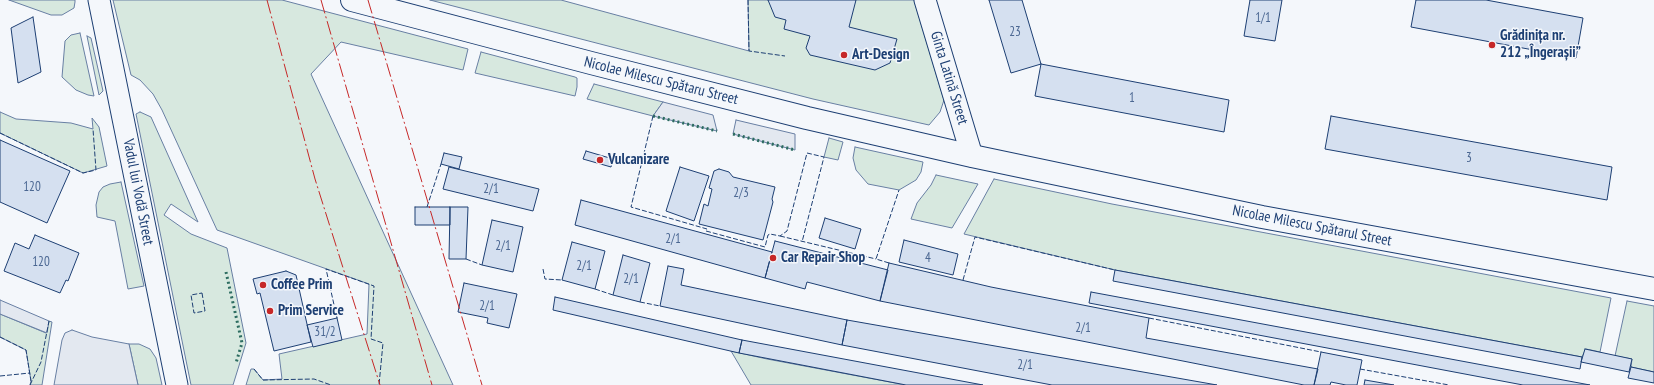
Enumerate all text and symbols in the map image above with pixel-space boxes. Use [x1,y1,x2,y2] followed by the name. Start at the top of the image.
[1255,10,1271,26] house number: 1/1
[1009,24,1021,40] house number: 23
[1500,27,1581,62] place label: Grădinița nr. 212 „Îngerașii”
[926,29,972,127] street label: Ginta Latină Street
[1487,40,1497,50] marker: Grădinița nr. 212 „Îngerașii”
[852,46,909,64] place label: Art-Design
[839,50,849,60] marker: Art-Design
[582,53,740,109] street label: Nicolae Milescu Spătaru Street
[1129,90,1135,106] house number: 1
[119,137,157,247] street label: Vadul lui Vodă Street
[1466,150,1472,166] house number: 3
[608,151,669,169] place label: Vulcanizare
[595,155,605,165] marker: Vulcanizare
[23,179,41,195] house number: 120
[483,181,499,197] house number: 2/1
[733,185,749,201] house number: 2/3
[1231,202,1393,250] street label: Nicolae Milescu Spătarul Street
[665,231,681,247] house number: 2/1
[495,238,511,254] house number: 2/1
[781,249,865,267] place label: Car Repair Shop
[925,250,931,266] house number: 4
[768,253,778,263] marker: Car Repair Shop
[32,254,50,270] house number: 120
[576,258,592,274] house number: 2/1
[623,271,639,287] house number: 2/1
[271,276,332,294] place label: Coffee Prim
[258,280,268,290] marker: Coffee Prim
[479,298,495,314] house number: 2/1
[278,302,344,320] place label: Prim Service
[265,306,275,316] marker: Prim Service
[1075,320,1091,336] house number: 2/1
[314,324,336,340] house number: 31/2
[1017,357,1033,373] house number: 2/1

